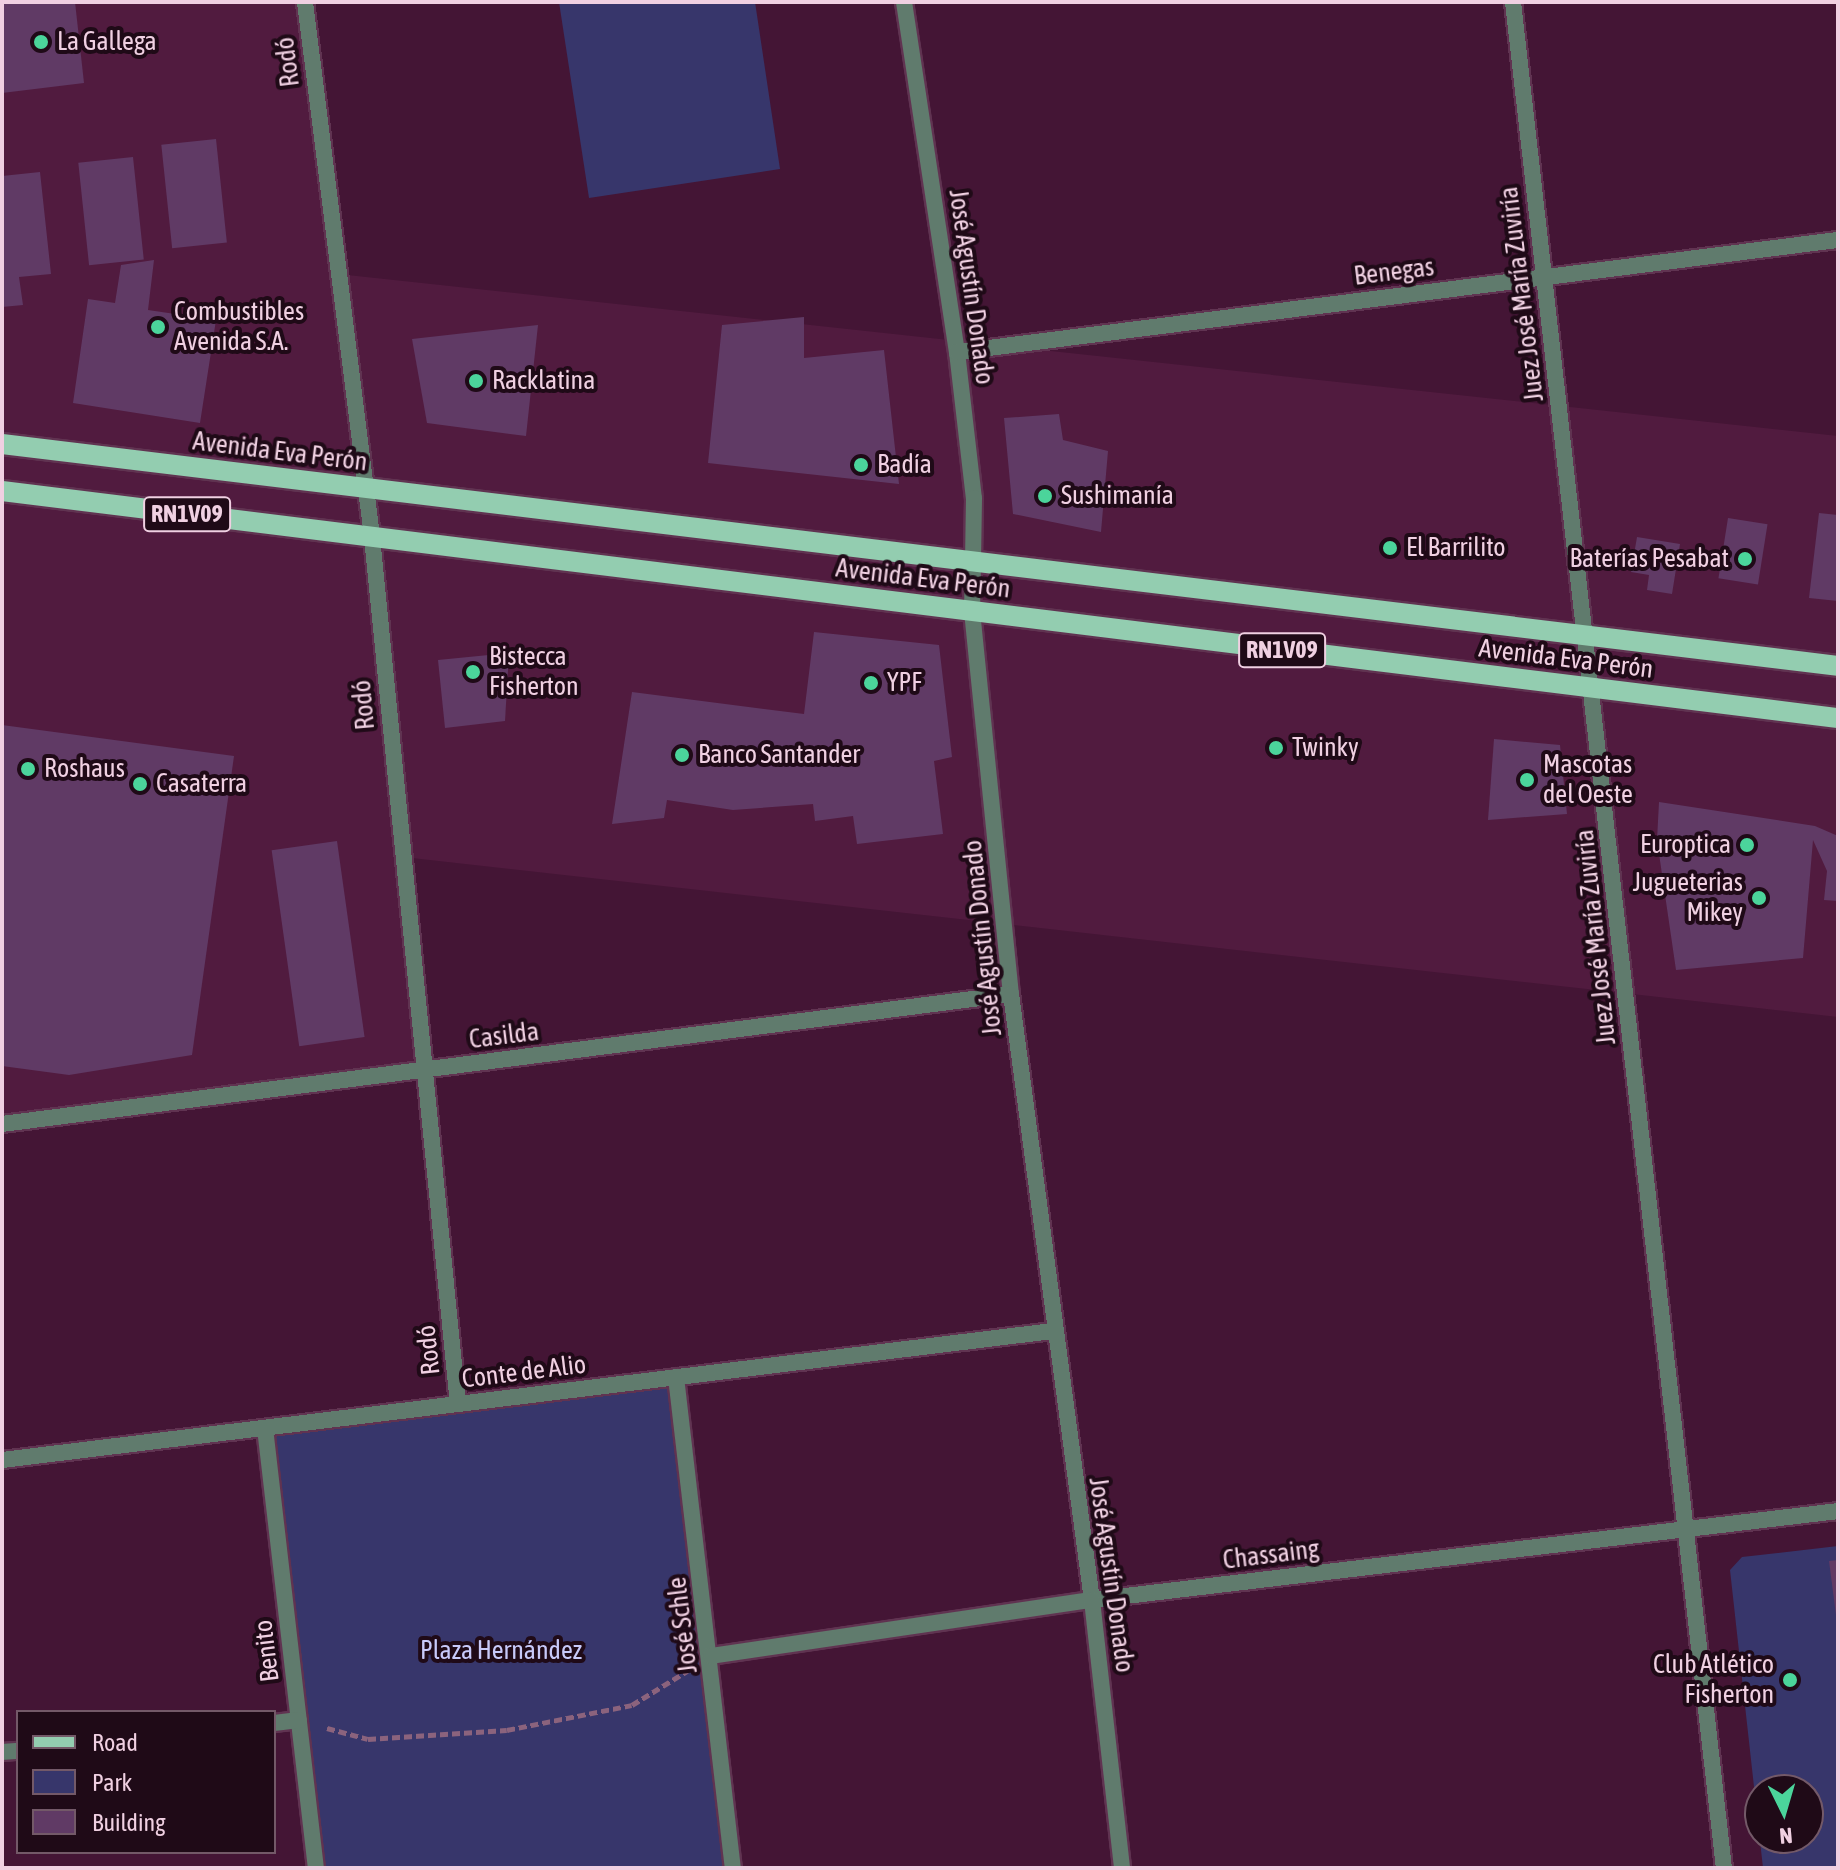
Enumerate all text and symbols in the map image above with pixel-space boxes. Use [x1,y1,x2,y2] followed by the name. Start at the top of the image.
[57,26,157,58] place label: La Gallega
[32,33,50,51] marker: La Gallega
[269,35,307,89] street label: Rodó
[1493,185,1551,403] street label: Juez José María Zuviría
[942,188,1000,386] street label: José Agustín Donado
[1352,252,1436,292] street label: Benegas
[174,296,304,358] place label: Combustibles Avenida S.A.
[149,318,167,336] marker: Combustibles Avenida S.A.
[492,365,595,397] place label: Racklatina
[467,372,485,390] marker: Racklatina
[191,426,369,478] street label: Avenida Eva Perón
[877,449,932,481] place label: Badía
[852,456,870,474] marker: Badía
[1061,480,1174,512] place label: Sushimanía
[1036,487,1054,505] marker: Sushimanía
[143,494,231,534] road number: RN1V09
[1406,532,1506,564] place label: El Barrilito
[1381,539,1399,557] marker: El Barrilito
[1570,543,1729,575] place label: Baterías Pesabat
[1736,550,1754,568] marker: Baterías Pesabat
[834,553,1012,605] street label: Avenida Eva Perón
[1238,630,1326,670] road number: RN1V09
[1477,633,1655,685] street label: Avenida Eva Perón
[489,641,579,702] place label: Bistecca Fisherton
[464,663,482,681] marker: Bistecca Fisherton
[887,667,922,699] place label: YPF
[862,674,880,692] marker: YPF
[346,679,382,731] street label: Rodó
[1292,732,1359,764] place label: Twinky
[698,739,860,771] place label: Banco Santander
[1267,739,1285,757] marker: Twinky
[673,746,691,764] marker: Banco Santander
[1543,749,1633,810] place label: Mascotas del Oeste
[44,753,125,785] place label: Roshaus
[19,760,37,778] marker: Roshaus
[156,768,247,800] place label: Casaterra
[1518,771,1536,789] marker: Mascotas del Oeste
[131,775,149,793] marker: Casaterra
[1569,828,1623,1046] street label: Juez José María Zuviría
[1640,829,1731,861] place label: Europtica
[1738,836,1756,854] marker: Europtica
[957,839,1009,1037] street label: José Agustín Donado
[1633,867,1743,928] place label: Jugueterias Mikey
[1750,889,1768,907] marker: Jugueterias Mikey
[467,1016,541,1056] street label: Casilda
[411,1324,447,1376] street label: Rodó
[460,1349,588,1395] street label: Conte de Alio
[1082,1476,1140,1674] street label: José Agustín Donado
[1221,1534,1321,1576] street label: Chassaing
[662,1575,704,1675] street label: José Schle
[248,1618,286,1684] street label: Benito
[420,1635,582,1667] park label: Plaza Hernández
[1653,1649,1774,1710] place label: Club Atlético Fisherton
[1781,1671,1799,1689] marker: Club Atlético Fisherton
[16,1710,276,1854] legend
[92,1729,138,1756] text: Road
[92,1769,132,1796] text: Park
[1744,1774,1824,1854] north arrow
[92,1809,165,1836] text: Building
[1778,1822,1794,1849] text: N

